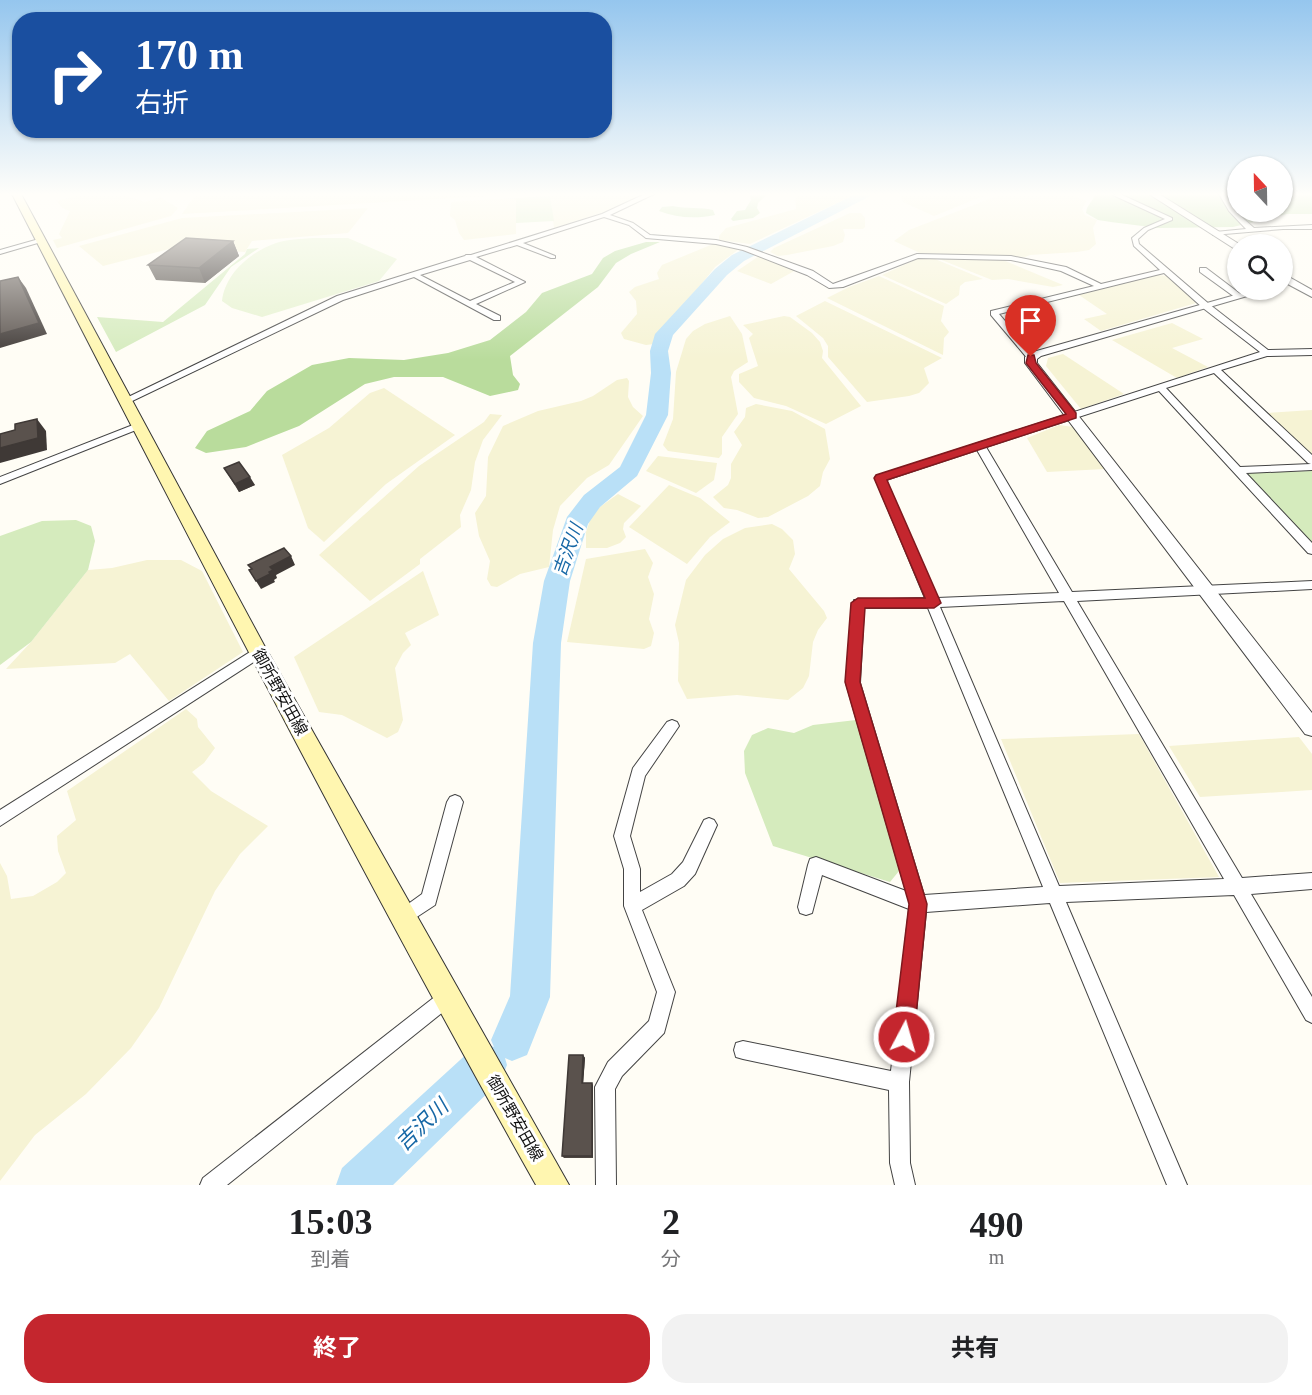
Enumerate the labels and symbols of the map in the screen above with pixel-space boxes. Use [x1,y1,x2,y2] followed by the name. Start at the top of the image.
[1227,156,1293,222] north arrow
[1005,295,1056,357] pin
[549,519,587,579] water label: 吉沢川
[249,646,311,738] street label: 御所野安田線
[872,1005,936,1069] position arrow
[484,1072,546,1164] street label: 御所野安田線
[391,1093,454,1156] water label: 吉沢川

